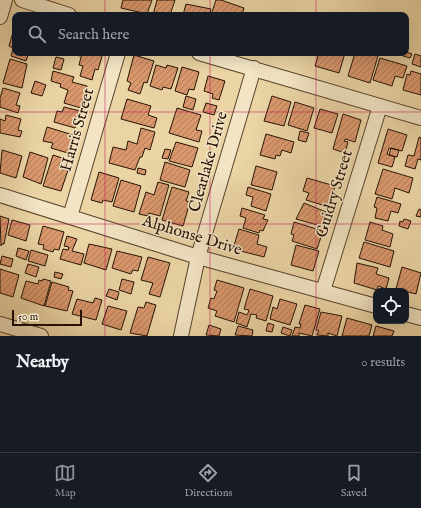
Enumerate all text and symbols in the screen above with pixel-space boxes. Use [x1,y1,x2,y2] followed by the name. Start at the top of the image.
[12,12,409,56] search box
[26,23,48,45] icon: search
[58,25,129,44] text: Search here
[57,86,100,174] street label: Harris Street
[185,109,233,215] street label: Clearlake Drive
[312,147,358,240] street label: Guidry Street
[139,211,244,261] street label: Alphonse Drive
[373,288,409,324] map controls
[373,288,409,324] button: locate
[12,308,82,327] scale bar
[18,310,38,324] text: 50 m
[16,352,69,373] text: Nearby
[361,354,405,371] text: 0 results
[54,462,76,500] tab: Map
[185,462,232,500] tab: Directions
[341,462,367,500] tab: Saved

